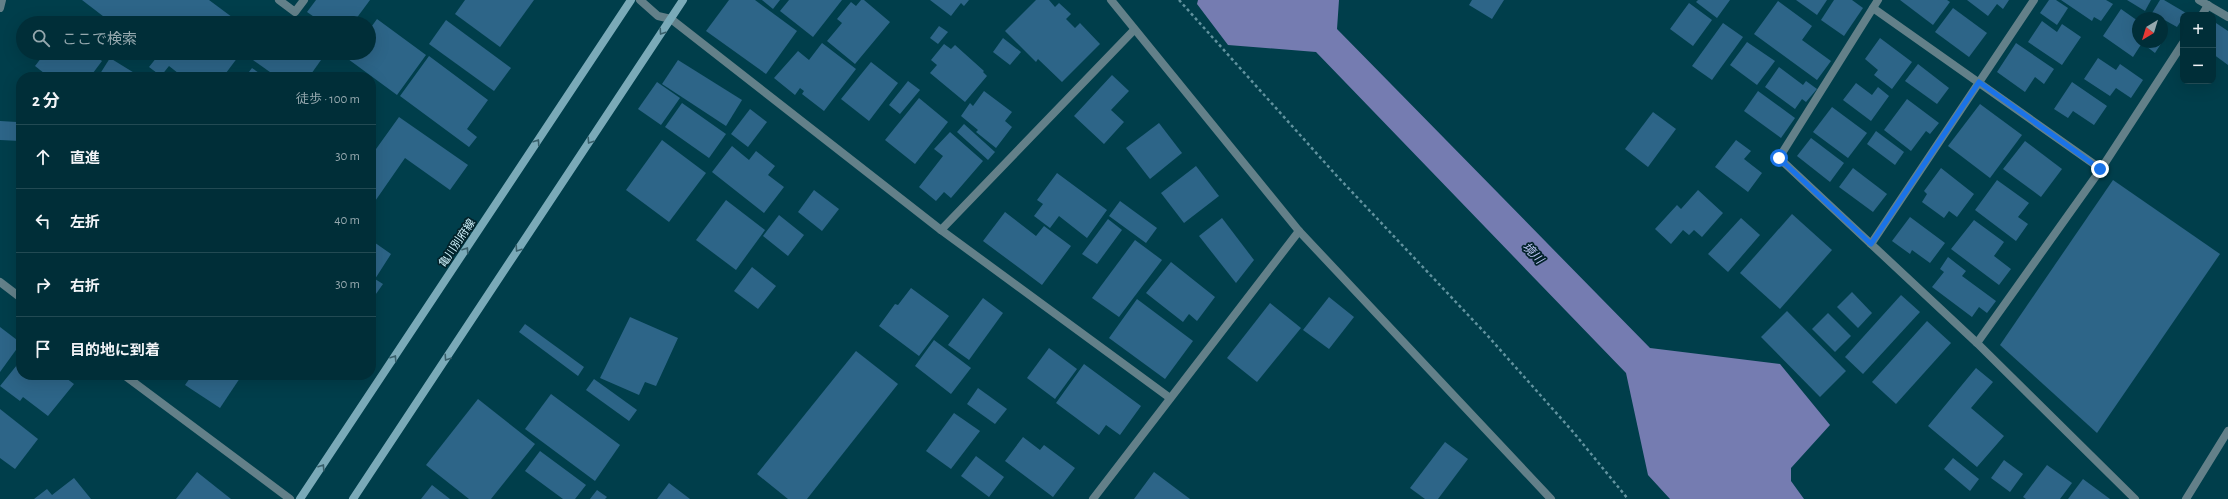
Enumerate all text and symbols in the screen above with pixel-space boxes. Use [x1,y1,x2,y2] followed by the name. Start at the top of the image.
[2132,12,2168,48] north arrow
[2180,12,2216,84] map controls
[2180,12,2216,48] button: +
[16,16,376,60] search box
[30,27,52,49] icon: search
[660,28,667,35] one-way arrow
[62,32,137,47] text: ここで検索
[2180,48,2216,84] button: −
[32,92,60,109] text: 2 分
[296,93,360,106] text: 徒歩 · 100 m
[587,137,595,144] one-way arrow
[533,139,540,146] one-way arrow
[32,146,54,168] icon: ahead
[1770,149,1788,167] route start
[335,150,360,163] text: 30 m
[70,151,100,166] text: 直進
[2091,160,2109,178] route end
[32,210,54,232] icon: left
[334,214,360,227] text: 40 m
[70,215,100,230] text: 左折
[436,217,477,269] street label: 亀川別府線
[1520,239,1548,267] water label: 境川
[516,245,523,252] one-way arrow
[461,247,468,254] one-way arrow
[32,274,54,296] icon: right
[335,278,360,291] text: 30 m
[70,279,100,294] text: 右折
[32,338,54,360] icon: arrive
[70,343,160,358] text: 目的地に到着
[444,354,451,361] one-way arrow
[389,355,397,362] one-way arrow
[317,464,324,471] one-way arrow

